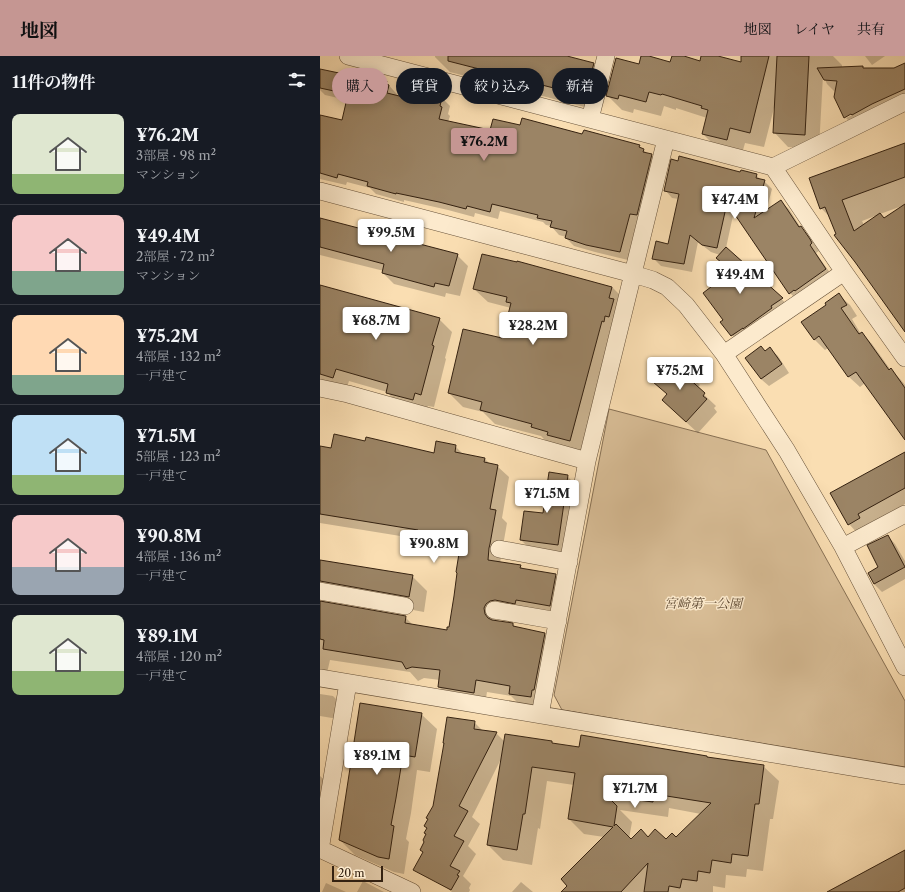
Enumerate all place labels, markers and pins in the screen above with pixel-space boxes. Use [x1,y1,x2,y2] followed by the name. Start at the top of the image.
[451,128,517,162] pin: ¥76.2M
[702,186,768,220] pin: ¥47.4M
[358,219,424,253] pin: ¥99.5M
[707,261,773,295] pin: ¥49.4M
[343,307,409,341] pin: ¥68.7M
[500,312,566,346] pin: ¥28.2M
[647,357,713,391] pin: ¥75.2M
[514,480,580,514] pin: ¥71.5M
[401,530,467,564] pin: ¥90.8M
[344,742,410,776] pin: ¥89.1M
[602,775,668,809] pin: ¥71.7M

